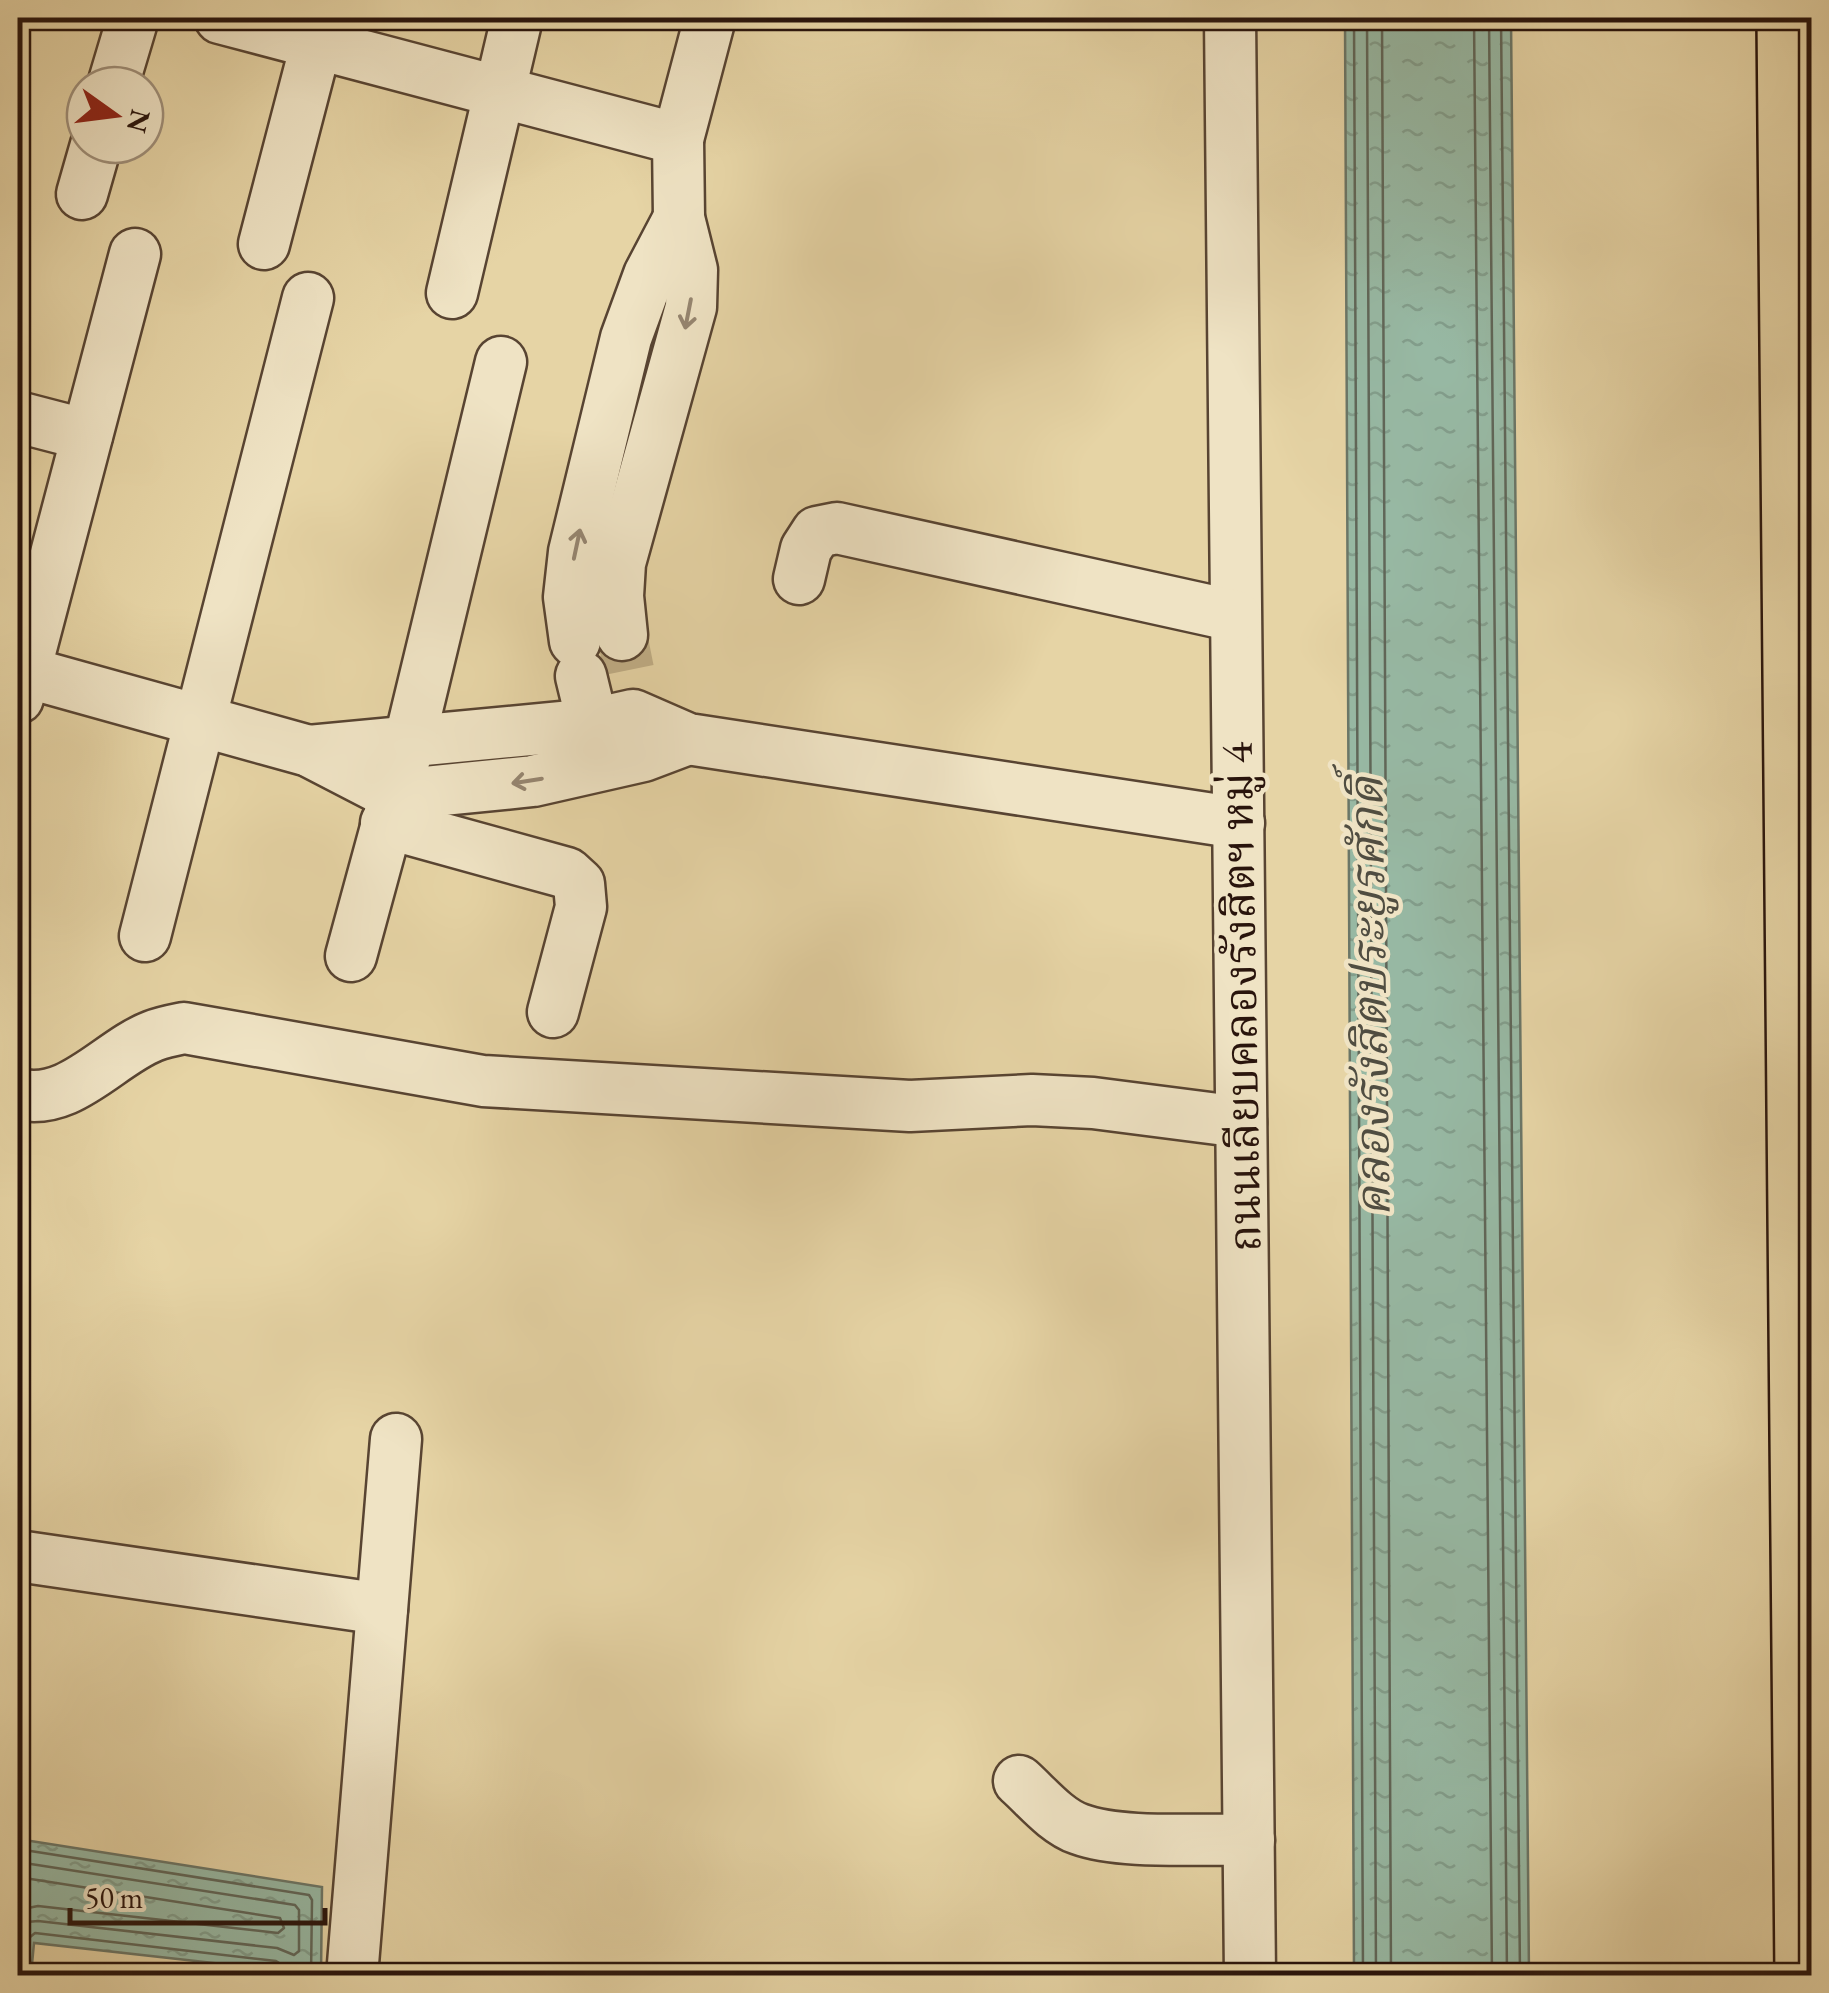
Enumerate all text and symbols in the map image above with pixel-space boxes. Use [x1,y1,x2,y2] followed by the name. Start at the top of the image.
[65,65,165,165] north arrow
[119,106,159,137] text: N
[677,297,696,329] one-way arrow
[568,529,587,561] one-way arrow
[1207,741,1273,1253] street label: ถนนเลียบคลองรังสิตฯ หมู่ 4
[1332,762,1405,1218] water label: คลองรังสิตประยูรศักดิ์
[511,772,543,790] one-way arrow
[70,1863,325,1925] scale bar
[85,1878,143,1917] text: 50 m

